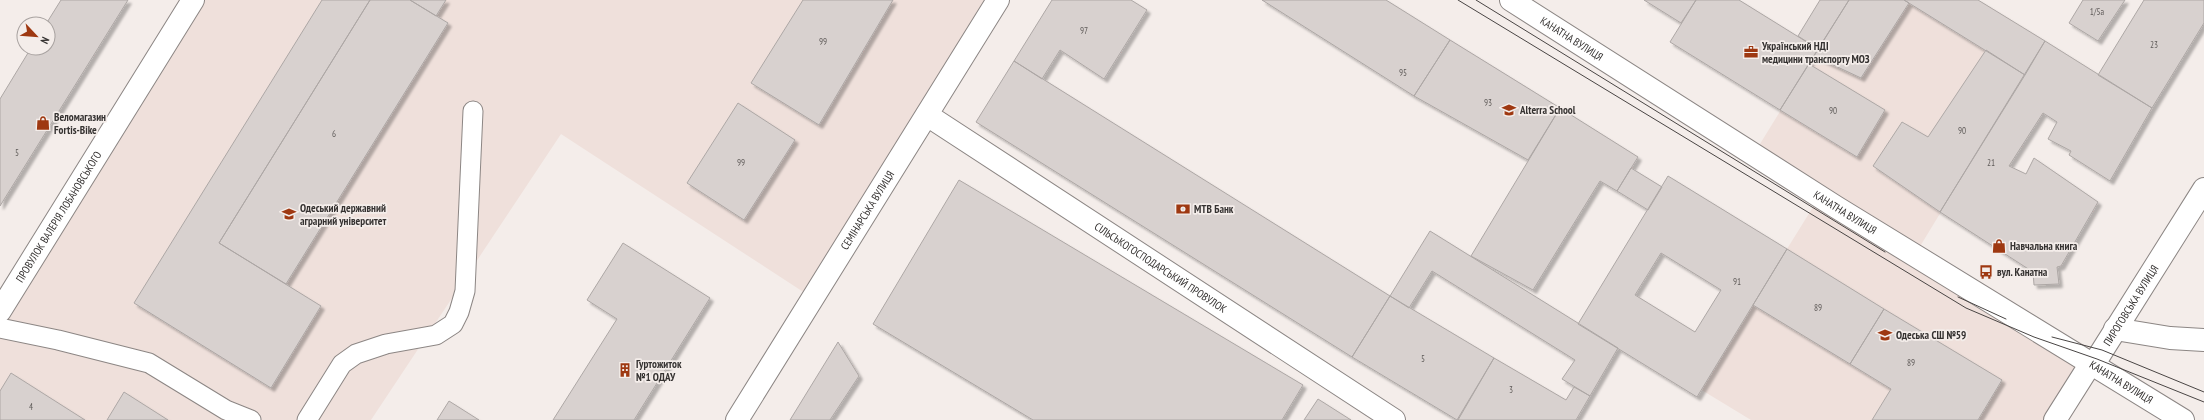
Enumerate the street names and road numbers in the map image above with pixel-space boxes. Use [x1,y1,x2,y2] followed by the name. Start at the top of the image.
[1538,13,1606,64] street label: КАНАТНА ВУЛИЦЯ
[13,149,104,285] street label: ПРОВУЛОК ВАЛЕРІЯ ЛОБАНОВСЬКОГО
[838,168,897,252] street label: СЕМІНАРСЬКА ВУЛИЦЯ
[1811,188,1879,237] street label: КАНАТНА ВУЛИЦЯ
[1092,219,1230,316] street label: СІЛЬСЬКОГОСПОДАРСЬКИЙ ПРОВУЛОК
[2100,262,2161,348] street label: ПИРОГОВСЬКА ВУЛИЦЯ
[2087,357,2156,407] street label: КАНАТНА ВУЛИЦЯ

